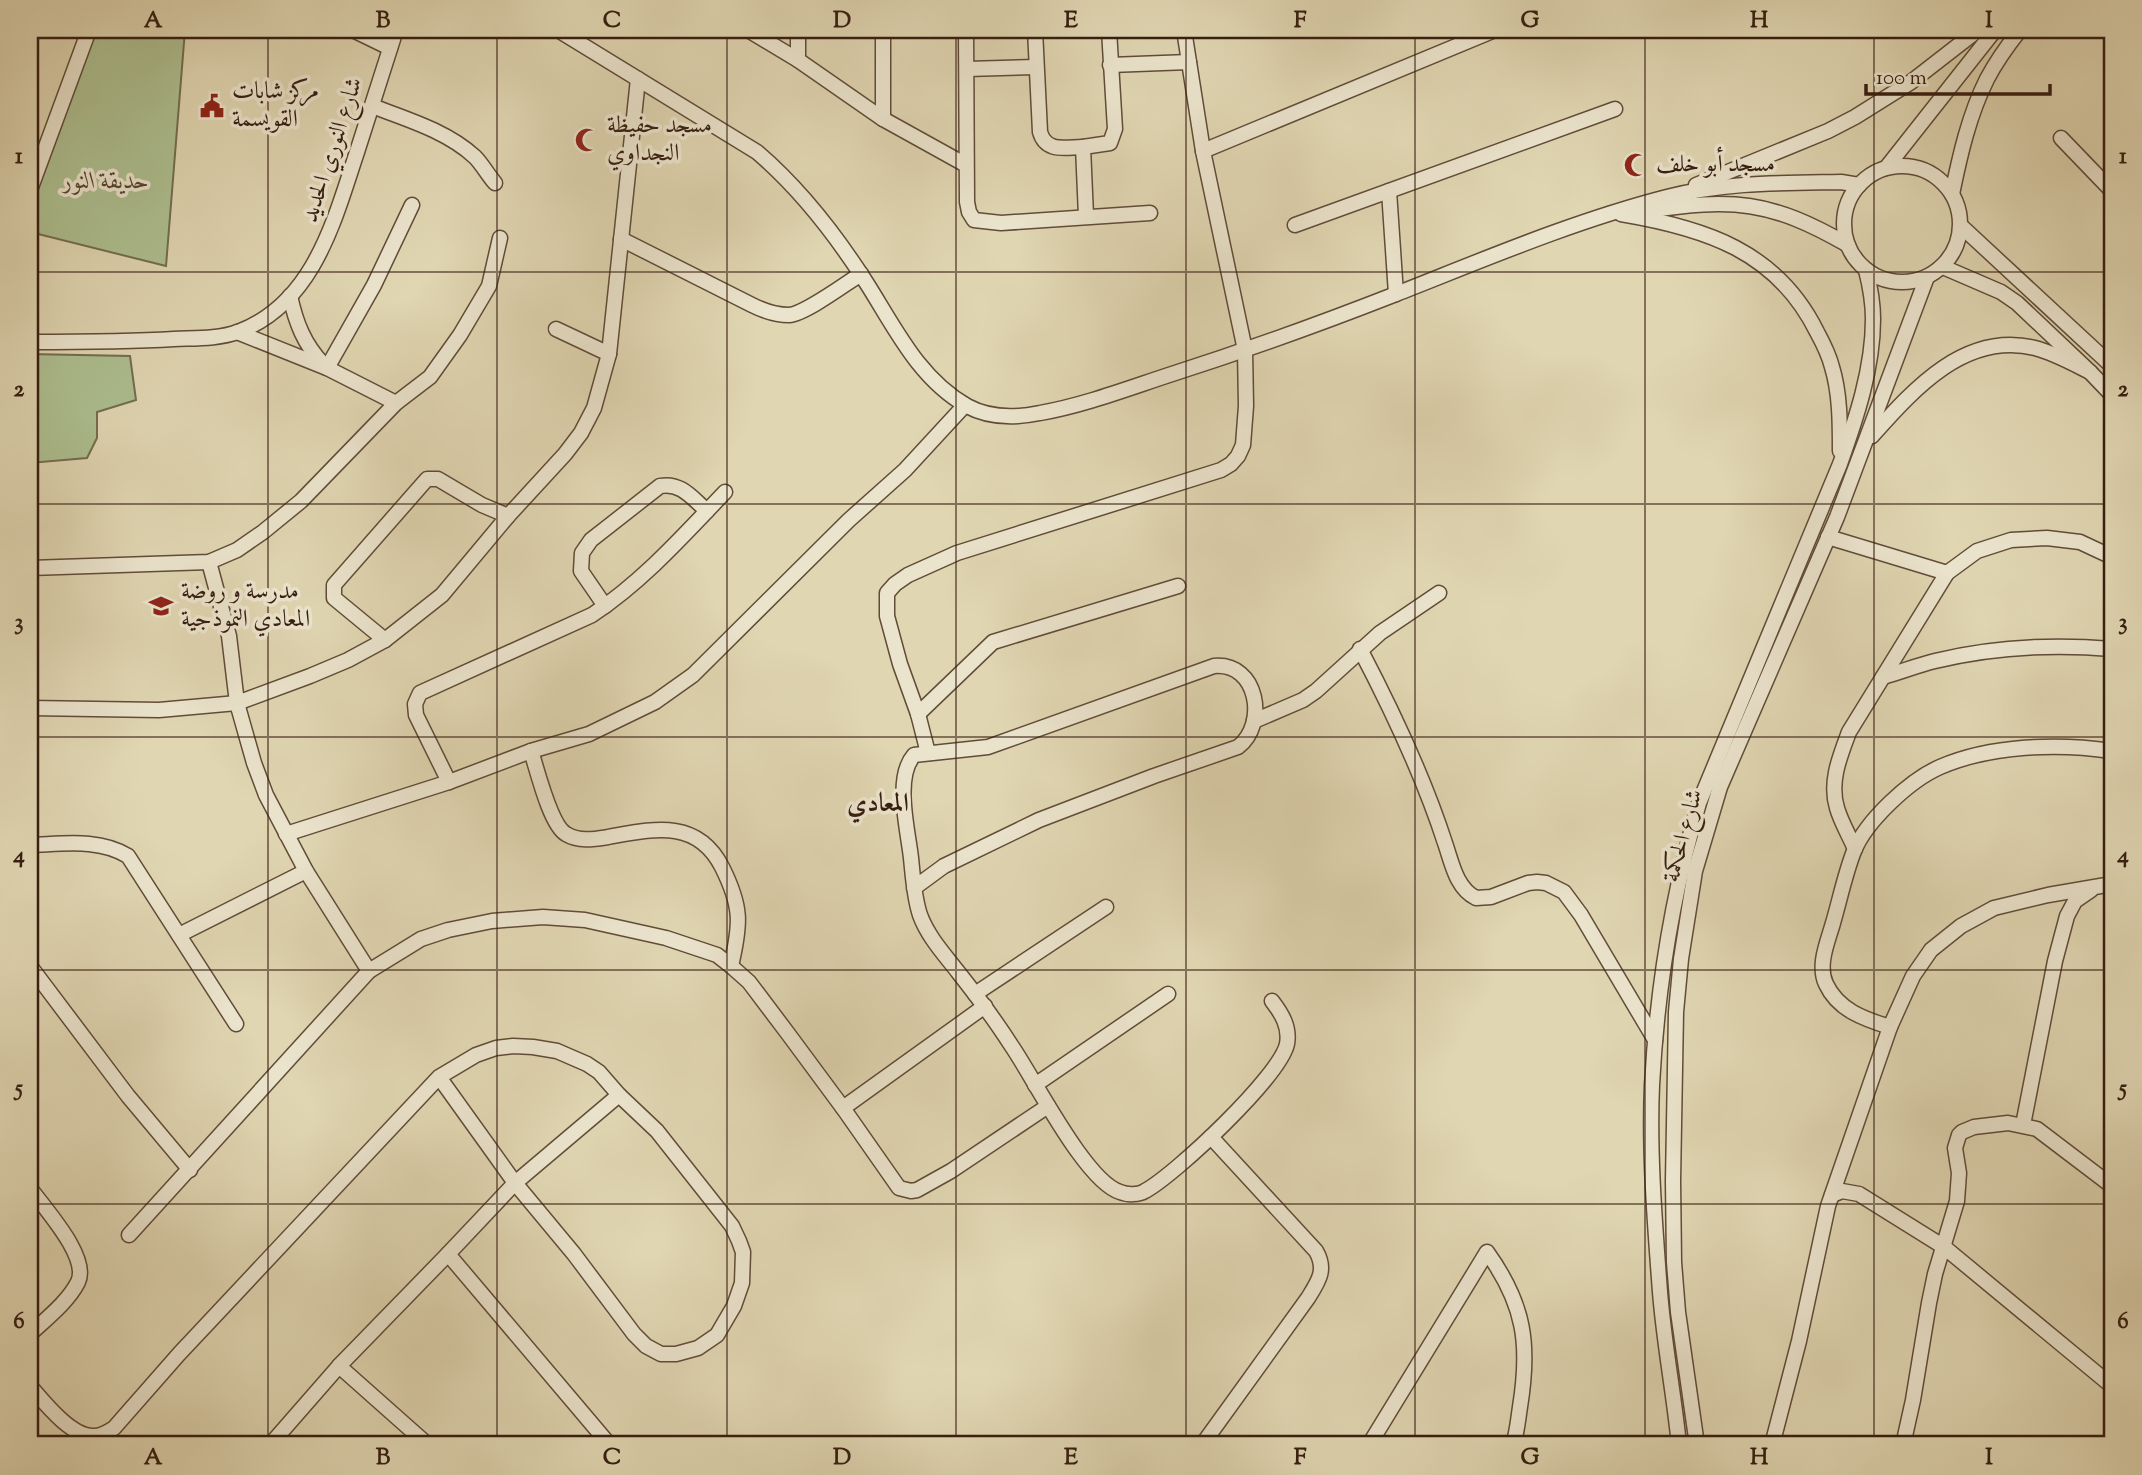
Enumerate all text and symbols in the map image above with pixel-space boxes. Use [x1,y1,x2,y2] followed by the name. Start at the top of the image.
[144,5,163,38] text: A
[376,5,391,38] text: B
[603,5,621,38] text: C
[833,5,851,38] text: D
[1064,5,1078,38] text: E
[1294,5,1307,38] text: F
[1521,5,1540,38] text: G
[1750,5,1769,38] text: H
[1985,5,1993,38] text: I
[1866,52,2049,96] scale bar
[1876,64,1927,94] text: 100 m
[294,73,373,227] street label: شارع النوري الحديد
[232,75,319,137] place label: مركز شابات القويسمة
[198,92,226,120] public building icon: مركز شابات القويسمة
[607,109,712,171] place label: مسجد حفيظة النجداوي
[573,126,601,154] mosque icon: مسجد حفيظة النجداوي
[15,141,23,174] text: 1
[2119,141,2127,174] text: 1
[1656,146,1775,182] place label: مسجد أبو خلف
[1622,151,1650,179] mosque icon: مسجد أبو خلف
[61,165,149,199] park label: حديقة النور
[14,374,25,407] text: 2
[2118,374,2129,407] text: 2
[181,575,310,637] place label: مدرسة و روضة المعادي النموذجية
[147,592,175,620] school or university icon: مدرسة و روضة المعادي النموذجية
[14,607,24,640] text: 3
[2118,607,2128,640] text: 3
[847,786,909,824] district label: المعادي
[1655,786,1714,887] street label: شارع الحكمة
[12,840,25,873] text: 4
[2116,840,2129,873] text: 4
[13,1073,23,1106] text: 5
[2117,1073,2127,1106] text: 5
[13,1306,25,1339] text: 6
[2117,1306,2129,1339] text: 6
[144,1442,163,1475] text: A
[376,1442,391,1475] text: B
[603,1442,621,1475] text: C
[833,1442,851,1475] text: D
[1064,1442,1078,1475] text: E
[1294,1442,1307,1475] text: F
[1521,1442,1540,1475] text: G
[1750,1442,1769,1475] text: H
[1985,1442,1993,1475] text: I

